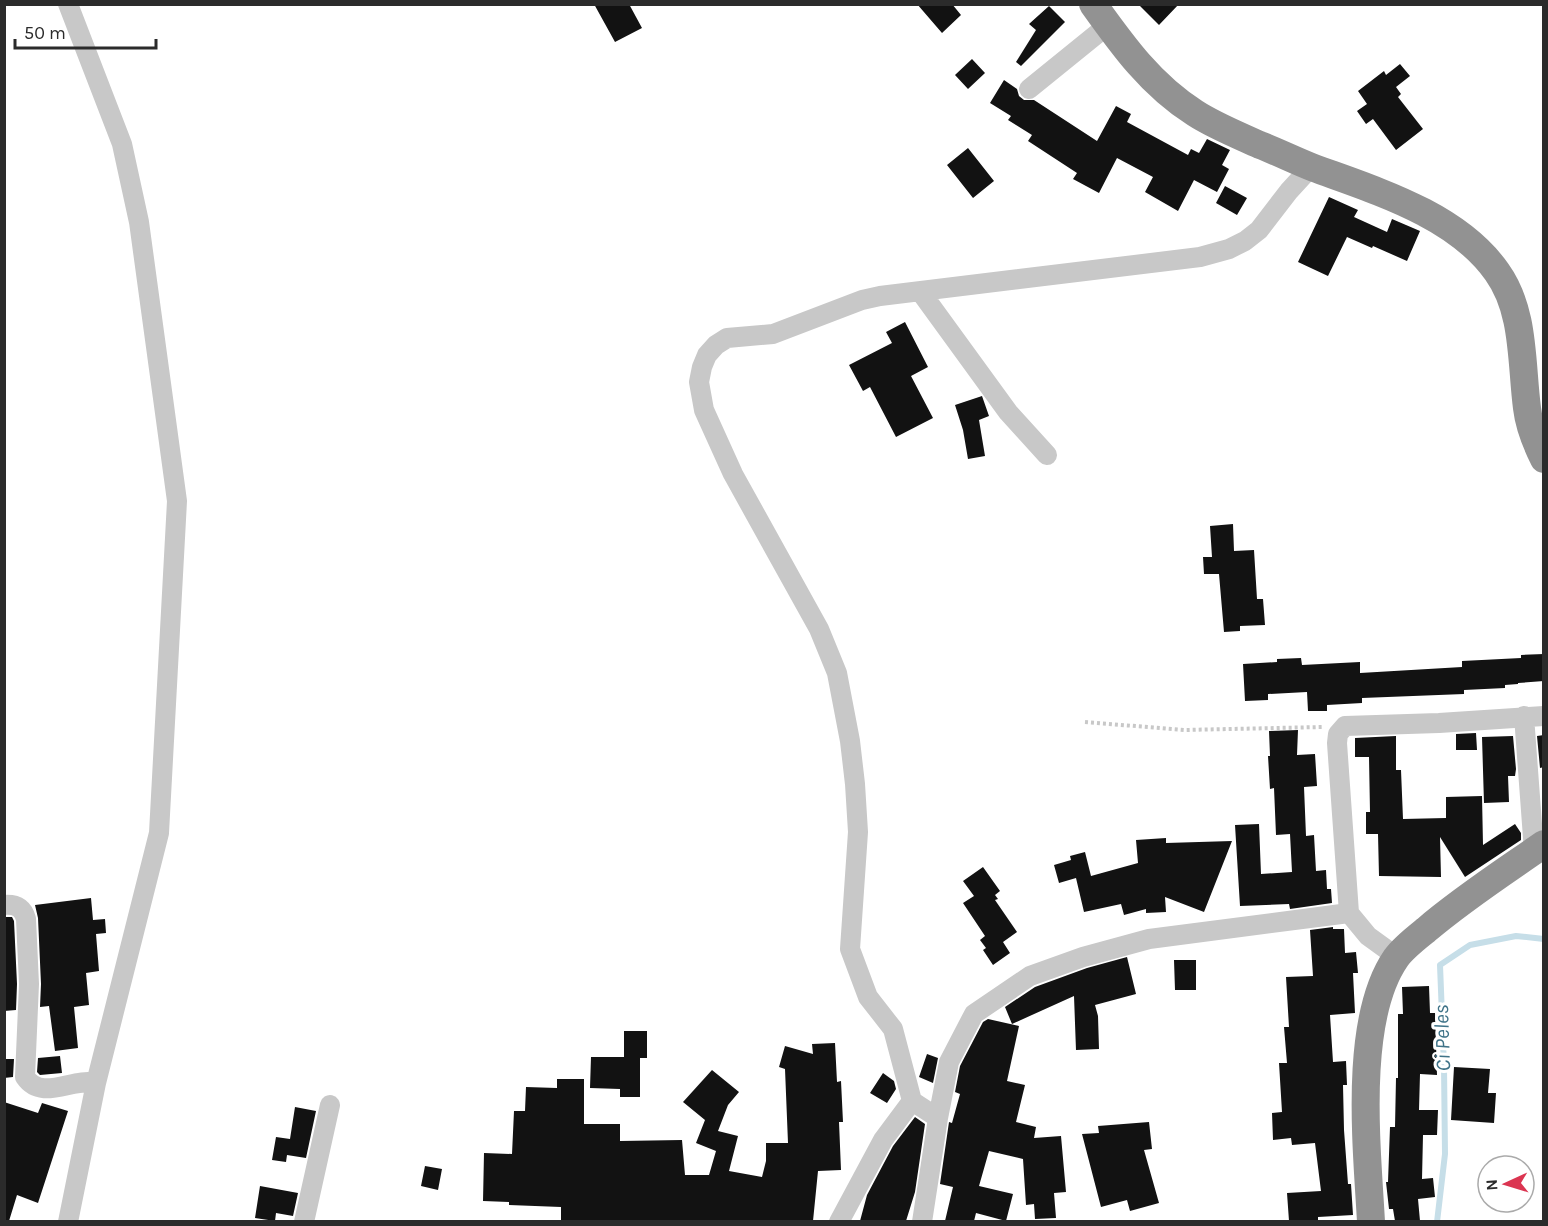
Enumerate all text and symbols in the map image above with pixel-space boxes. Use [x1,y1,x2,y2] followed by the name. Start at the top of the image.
[15,12,156,50] scale bar
[24,22,66,44] text: 50 m
[1429,1004,1455,1072] water label: Ci Peles
[1476,1154,1536,1214] north arrow
[1482,1179,1501,1191] text: N

